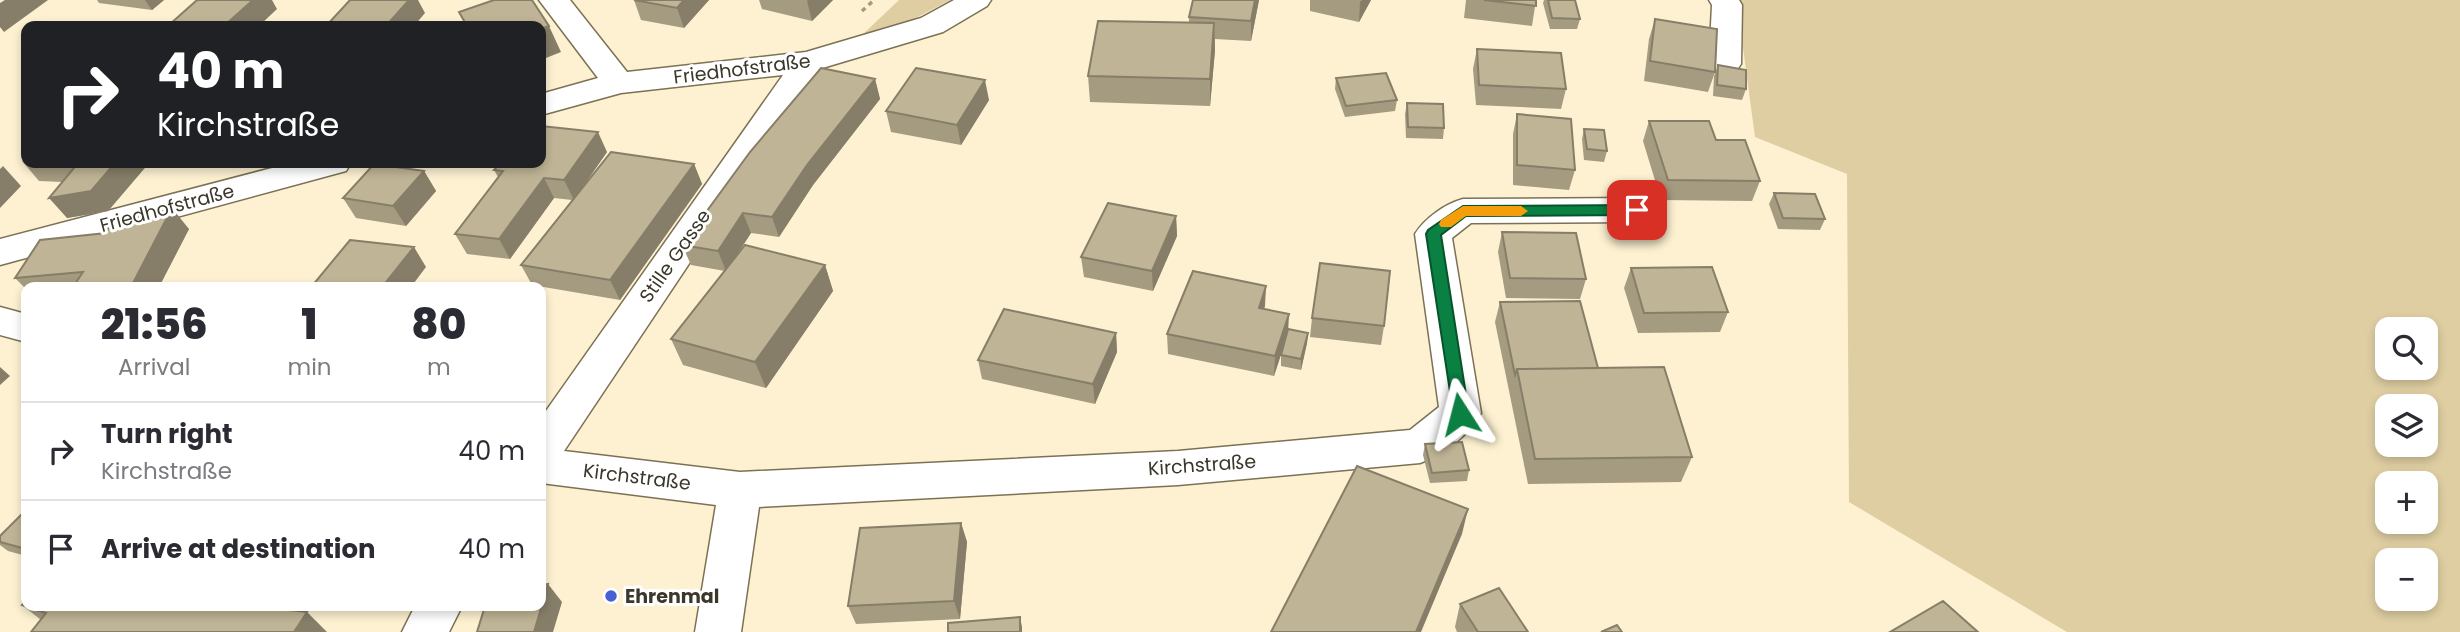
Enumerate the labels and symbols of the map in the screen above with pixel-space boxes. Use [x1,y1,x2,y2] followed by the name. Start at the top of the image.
[672,47,812,91] street label: Friedhofstraße
[97,177,237,239] street label: Friedhofstraße
[1607,180,1667,240] pin
[633,204,717,308] street label: Stille Gasse
[1423,377,1497,451] position arrow
[1147,448,1257,482] street label: Kirchstraße
[582,457,692,497] street label: Kirchstraße
[625,583,719,610] place label: Ehrenmal
[603,588,619,604] marker: Ehrenmal

